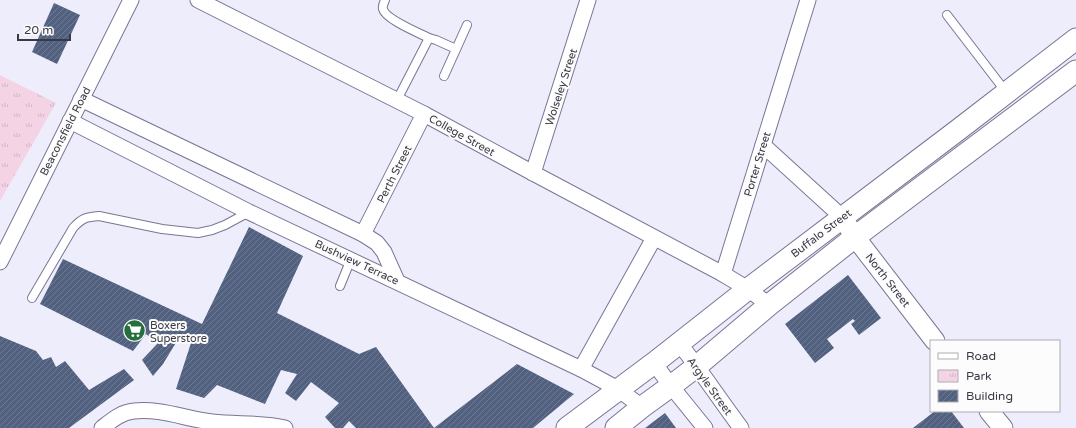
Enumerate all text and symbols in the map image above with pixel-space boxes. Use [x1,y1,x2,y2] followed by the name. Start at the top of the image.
[18,16,70,42] scale bar
[24,23,53,37] text: 20 m
[543,47,580,128] street label: Wolseley Street
[37,85,93,178] street label: Beaconsfield Road
[427,112,497,159] street label: College Street
[741,130,773,198] street label: Porter Street
[374,143,415,205] street label: Perth Street
[788,206,854,260] street label: Buffalo Street
[313,237,401,288] street label: Bushview Terrace
[863,251,913,310] street label: North Street
[122,318,148,344] supermarket icon: Boxers Superstore
[150,319,207,345] place label: Boxers Superstore
[930,340,1060,412] legend
[966,349,996,363] text: Road
[684,355,735,418] street label: Argyle Street
[966,369,992,383] text: Park
[966,389,1013,403] text: Building

